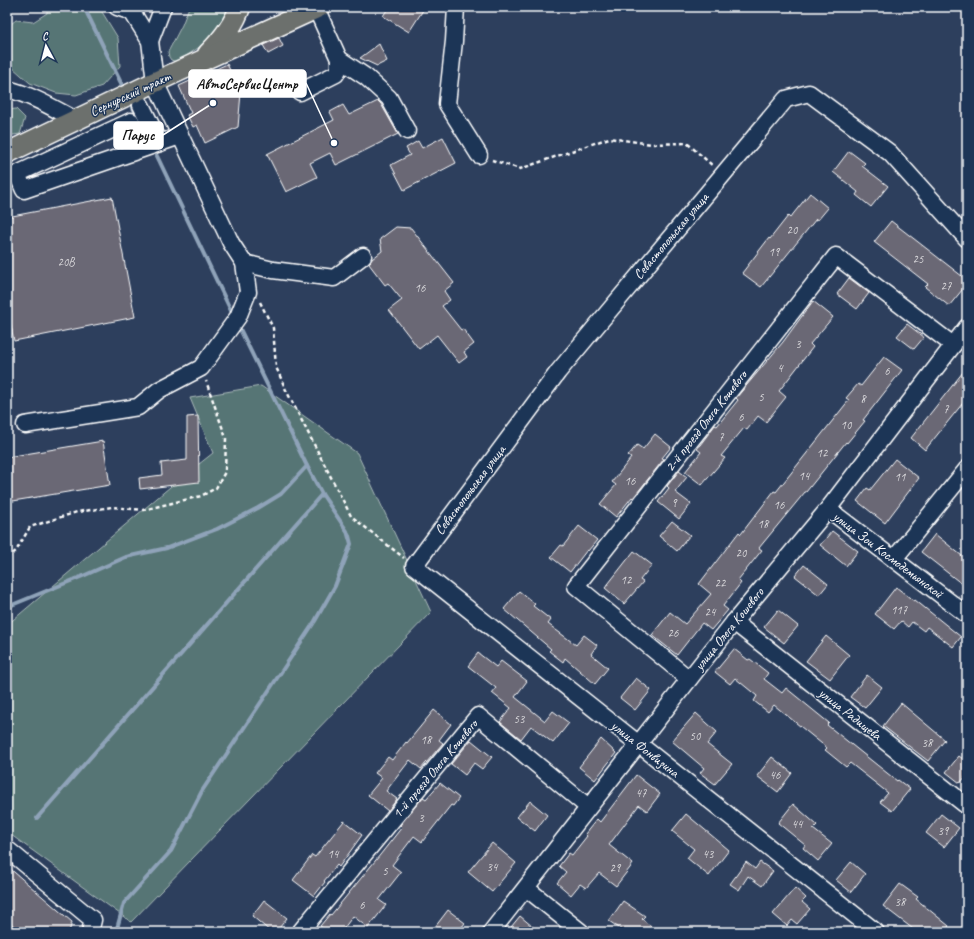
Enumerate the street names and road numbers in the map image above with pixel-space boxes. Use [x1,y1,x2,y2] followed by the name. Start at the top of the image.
[87,68,174,120] street label: Сернурский тракт
[630,188,713,283] street label: Севастопольская улица
[661,365,752,475] street label: 2-й проезд Олега Кошевого
[431,441,510,538] street label: Севастопольская улица
[829,507,947,603] street label: улица Зои Космодемьянской
[690,583,768,674] street label: улица Олега Кошевого
[814,684,885,744] street label: улица Радищева
[389,715,483,822] street label: 1-й проезд Олега Кошевого
[607,716,683,781] street label: улица Фонвизина

